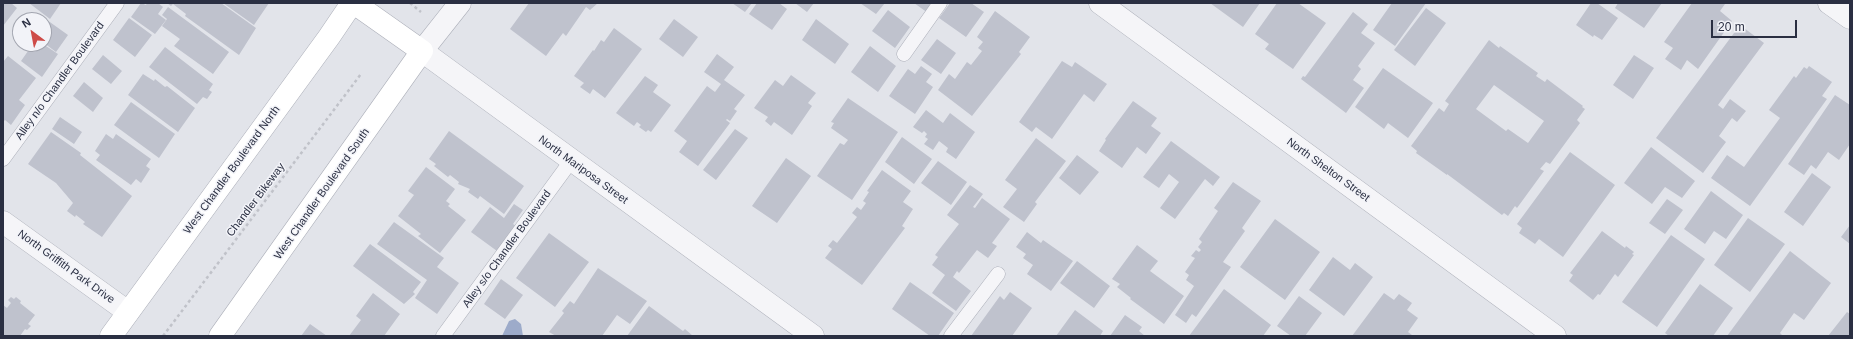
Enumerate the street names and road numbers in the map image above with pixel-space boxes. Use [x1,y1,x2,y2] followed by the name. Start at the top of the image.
[13,19,107,143] street label: Alley n/o Chandler Boulevard
[181,103,283,237] street label: West Chandler Boulevard North
[272,126,372,262] street label: West Chandler Boulevard South
[536,133,630,207] street label: North Mariposa Street
[1284,135,1372,205] street label: North Shelton Street
[224,161,288,239] street label: Chandler Bikeway
[460,188,554,310] street label: Alley s/o Chandler Boulevard
[15,227,117,307] street label: North Griffith Park Drive

